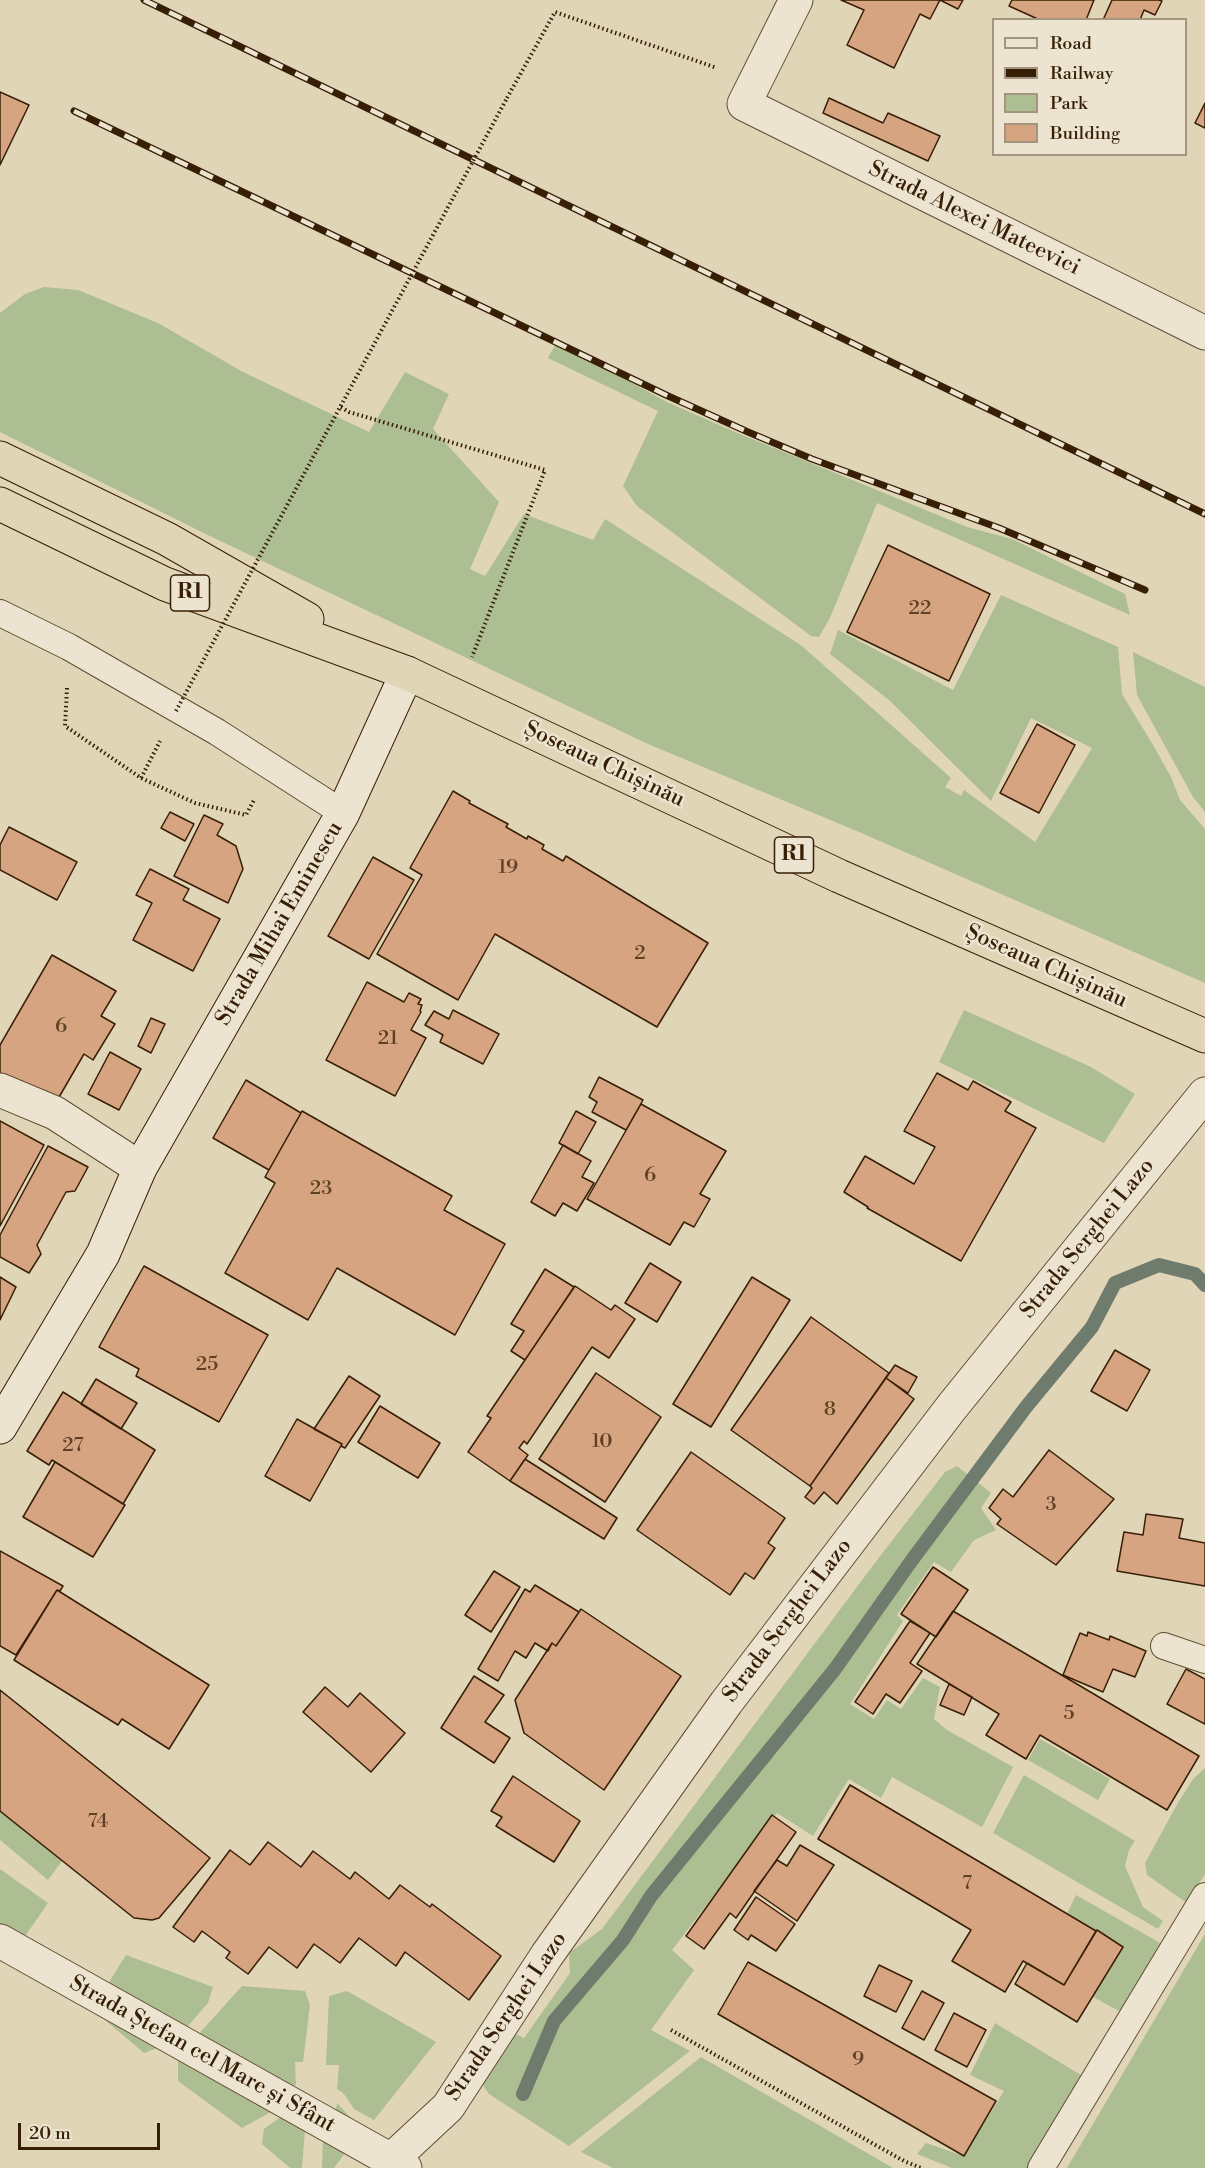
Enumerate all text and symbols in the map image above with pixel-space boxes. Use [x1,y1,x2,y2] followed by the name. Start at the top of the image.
[992,18,1187,156] legend
[1050,32,1092,55] text: Road
[1050,62,1113,85] text: Railway
[1050,92,1087,115] text: Park
[1050,122,1120,145] text: Building
[864,156,1084,282] street label: Strada Alexei Mateevici
[170,575,210,611] road number: R1
[909,597,931,621] house number: 22
[519,716,689,814] street label: Șoseaua Chișinău
[211,817,349,1031] street label: Strada Mihai Eminescu
[774,837,814,873] road number: R1
[498,856,518,880] house number: 19
[961,920,1131,1014] street label: Șoseaua Chișinău
[634,942,646,966] house number: 2
[55,1015,67,1039] house number: 6
[378,1027,398,1051] house number: 21
[1015,1154,1161,1324] street label: Strada Serghei Lazo
[644,1164,656,1188] house number: 6
[310,1177,332,1201] house number: 23
[196,1353,218,1377] house number: 25
[824,1398,836,1422] house number: 8
[591,1430,613,1454] house number: 10
[62,1434,84,1458] house number: 27
[1045,1493,1057,1517] house number: 3
[718,1534,858,1708] street label: Strada Serghei Lazo
[1063,1702,1075,1726] house number: 5
[88,1810,108,1834] house number: 74
[962,1872,972,1896] house number: 7
[441,1927,573,2107] street label: Strada Serghei Lazo
[64,1971,340,2139] street label: Strada Ștefan cel Mare și Sfânt
[852,2048,864,2072] house number: 9
[21,2111,164,2149] scale bar
[29,2122,71,2145] text: 20 m

